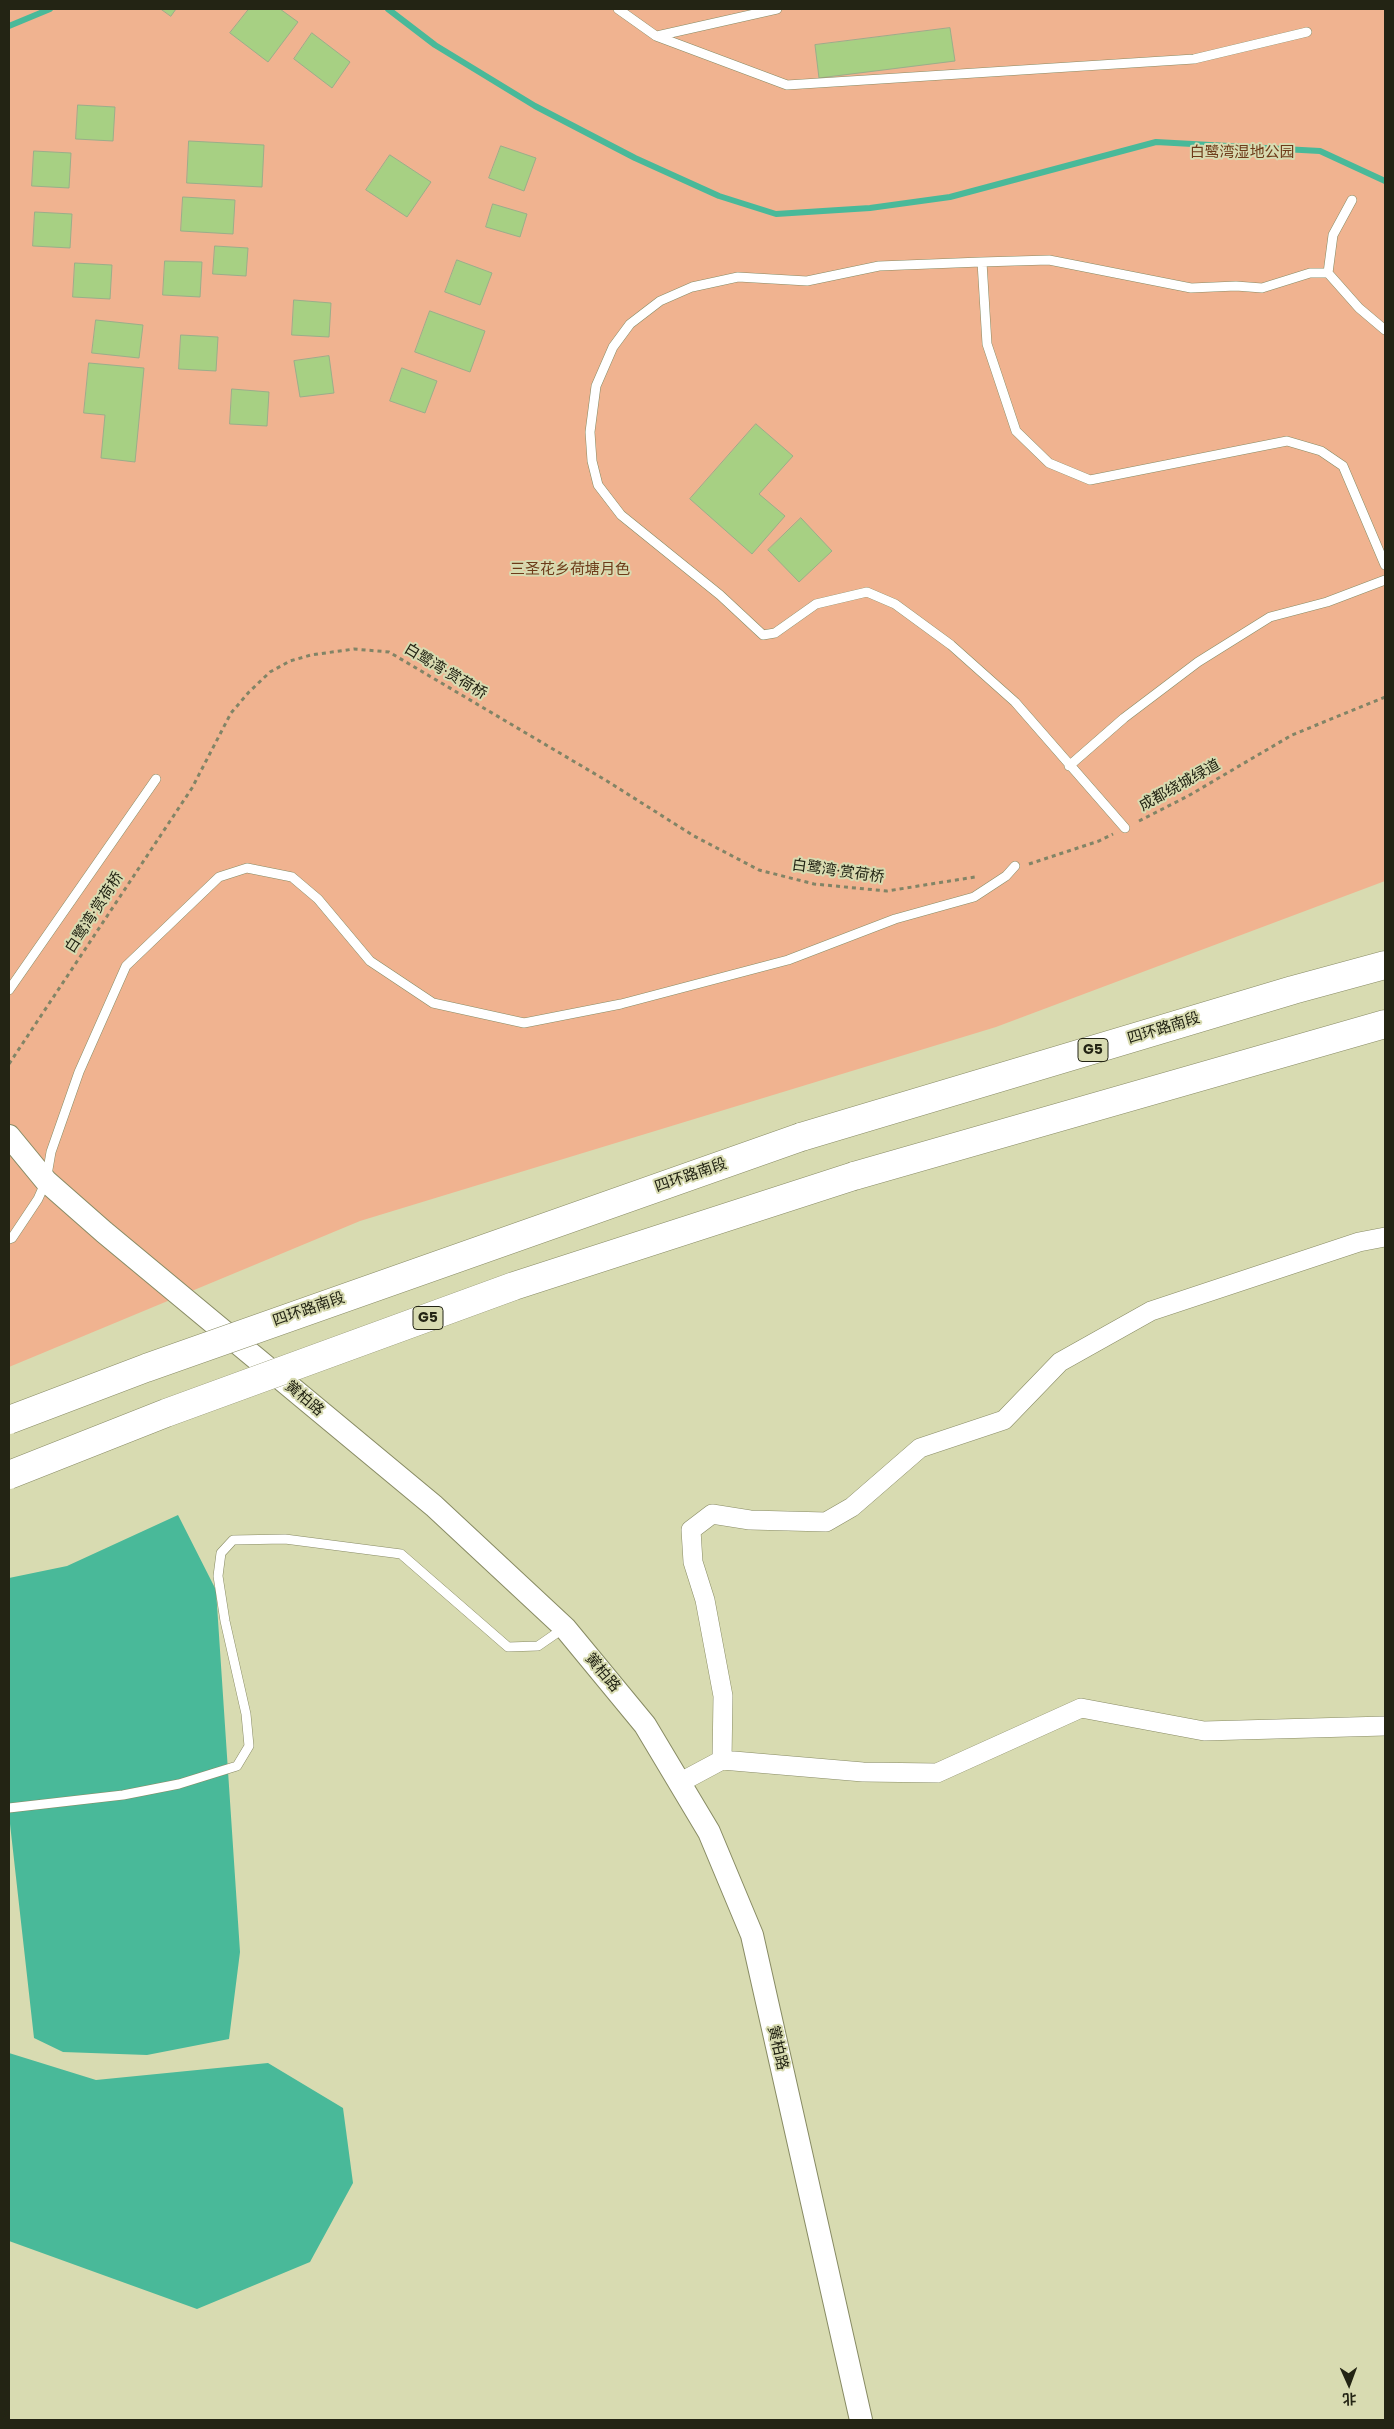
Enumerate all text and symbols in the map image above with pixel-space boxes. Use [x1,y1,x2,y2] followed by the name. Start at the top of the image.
[1190,144,1294,162] park label: 白鹭湾湿地公园
[510,561,630,579] park label: 三圣花乡荷塘月色
[400,640,490,704] street label: 白鹭湾·赏荷桥
[1136,756,1224,816] street label: 成都绕城绿道
[791,857,885,887] street label: 白鹭湾·赏荷桥
[62,869,128,957] street label: 白鹭湾·赏荷桥
[1126,1009,1202,1049] street label: 四环路南段
[1078,1038,1108,1062] road number: G5
[653,1155,729,1197] street label: 四环路南段
[271,1289,347,1331] street label: 四环路南段
[413,1306,443,1330] road number: G5
[281,1378,327,1420] street label: 黉柏路
[581,1650,623,1696] street label: 黉柏路
[763,2024,791,2072] street label: 黉柏路
[1324,2359,1374,2409] north arrow
[1342,2389,1357,2409] text: 北

